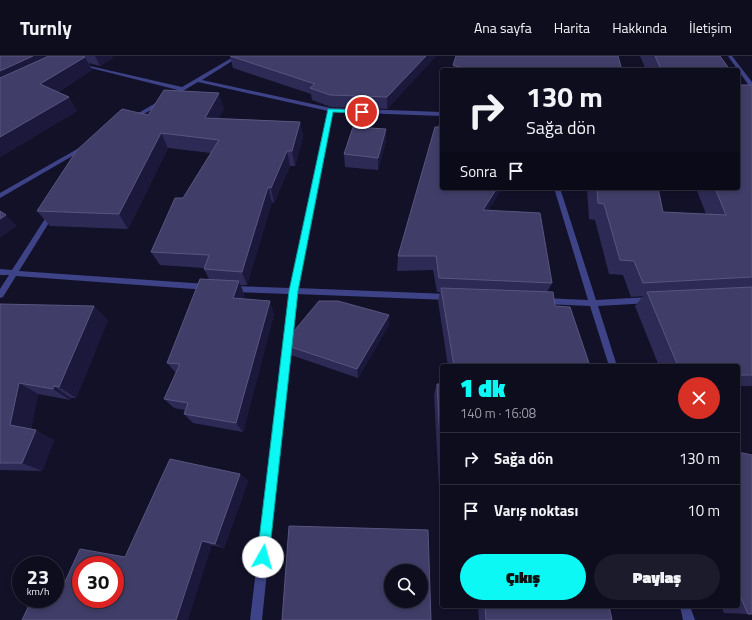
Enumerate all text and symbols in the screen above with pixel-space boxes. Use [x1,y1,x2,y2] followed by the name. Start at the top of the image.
[20,13,72,42] text: Turnly
[474,17,532,38] text: Ana sayfa
[554,17,590,38] text: Harita
[612,17,667,38] text: Hakkında
[689,17,732,38] text: İletişim
[526,75,603,118] text: 130 m
[460,84,512,136] icon: right
[345,95,379,129] pin
[351,101,373,123] icon: arrive
[526,114,596,141] text: Sağa dön
[460,160,497,183] text: Sonra
[505,160,527,182] icon: arrive
[460,370,505,406] text: 1 dk
[678,377,720,419] button: close
[460,403,536,423] text: 140 m · 16:08
[494,447,553,470] text: Sağa dön
[679,447,720,470] text: 130 m
[460,448,482,470] icon: right
[494,499,578,522] text: Varış noktası
[687,499,720,522] text: 10 m
[460,500,482,522] icon: arrive
[242,536,284,578] position arrow
[460,554,586,600] button: Çıkış
[594,554,720,600] button: Paylaş
[72,556,124,608] speed limit sign: 30
[27,561,49,592] text: 23
[384,564,428,608] map controls
[384,564,428,608] button: search
[27,584,49,599] text: km/h

